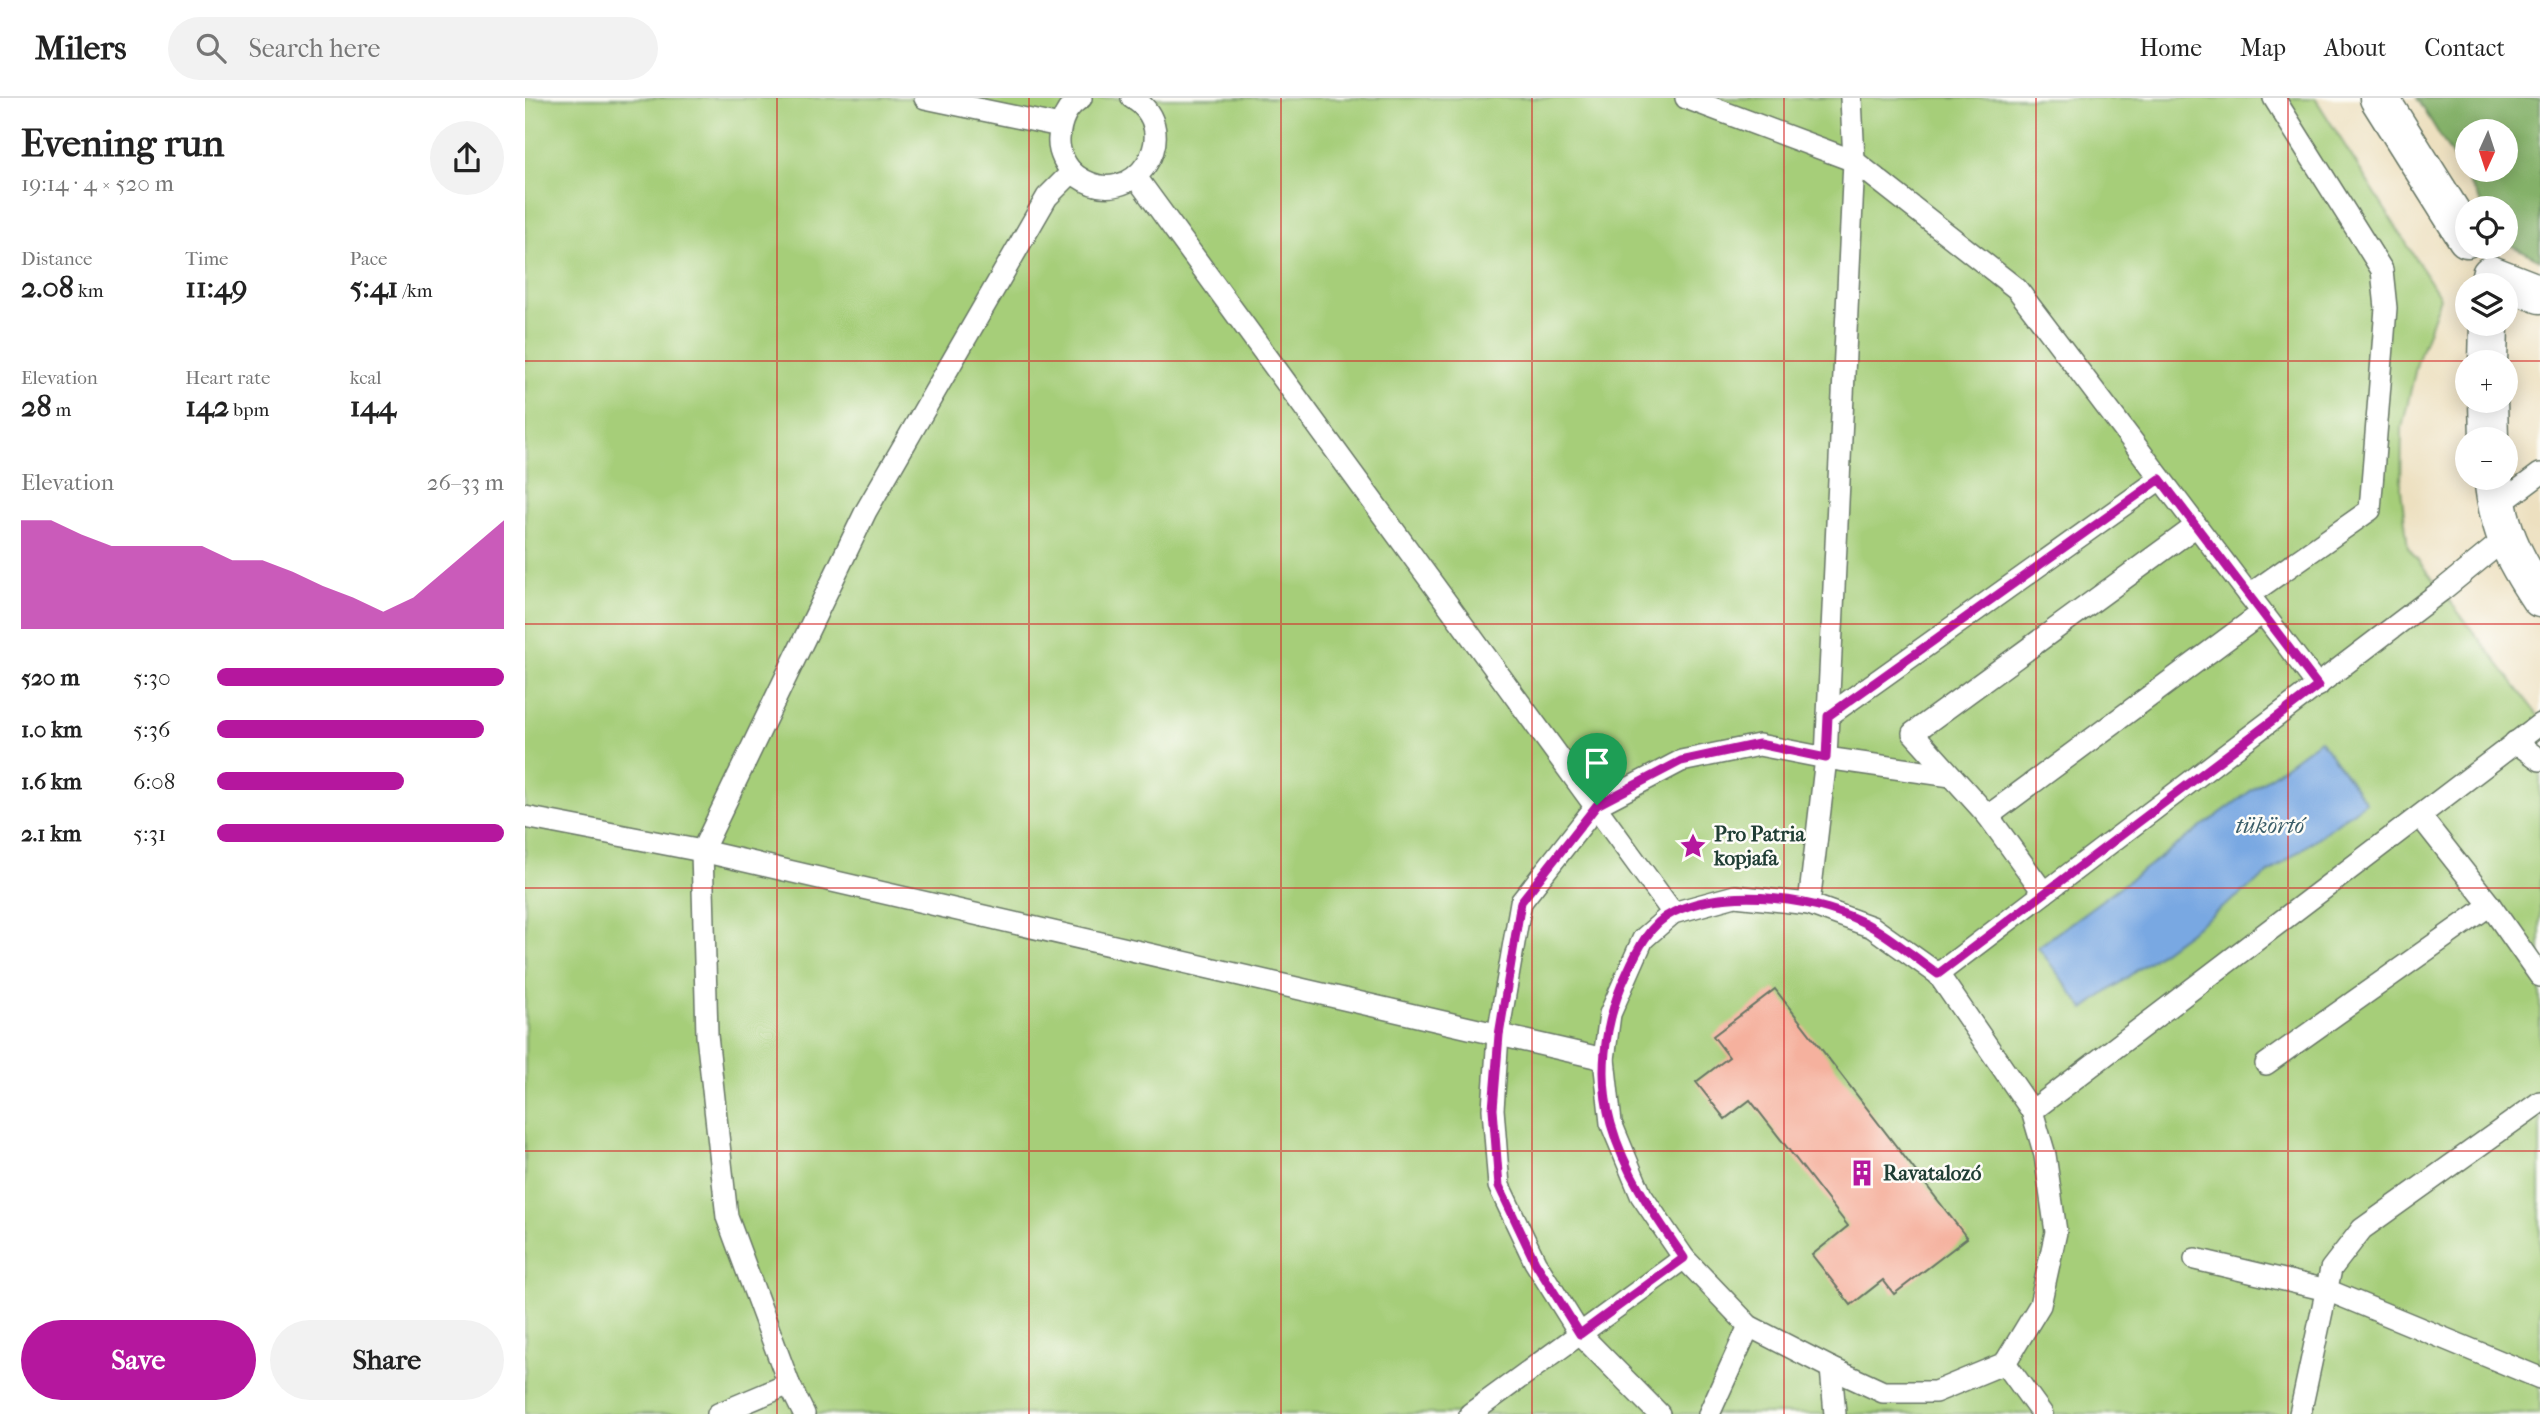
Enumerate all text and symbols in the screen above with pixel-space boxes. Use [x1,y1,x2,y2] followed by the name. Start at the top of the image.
[168,17,658,80] search box
[35,29,126,68] text: Milers
[192,29,230,67] icon: search
[248,33,380,64] text: Search here
[2140,34,2202,62] text: Home
[2240,34,2286,62] text: Map
[2324,34,2386,62] text: About
[2424,34,2505,62] text: Contact
[2455,119,2518,182] north arrow
[2455,119,2518,490] map controls
[21,121,224,166] text: Evening run
[430,121,504,195] button: share
[21,170,174,197] text: 19:14 · 4 × 520 m
[2455,196,2518,259] button: locate
[21,248,92,270] text: Distance
[185,248,229,270] text: Time
[350,248,388,270] text: Pace
[21,270,74,305] text: 2.08
[185,270,247,305] text: 11:49
[350,270,398,305] text: 5:41
[2455,273,2518,336] button: layers
[74,280,104,302] text: km
[398,280,433,302] text: /km
[2455,350,2518,413] button: +
[21,367,98,389] text: Elevation
[185,367,270,389] text: Heart rate
[350,367,382,389] text: kcal
[21,389,52,424] text: 28
[185,389,229,424] text: 142
[350,389,396,424] text: 144
[52,399,71,421] text: m
[229,399,269,421] text: bpm
[2455,427,2518,490] button: −
[21,469,114,496] text: Elevation
[427,469,504,496] text: 26–33 m
[21,664,80,691] text: 520 m
[133,664,171,691] text: 5:30
[21,716,82,743] text: 1.0 km
[133,716,170,743] text: 5:36
[1567,733,1627,805] pin
[1578,744,1616,782] icon: arrive
[21,768,82,795] text: 1.6 km
[133,768,175,795] text: 6:08
[2236,812,2307,839] water label: tükörtó
[21,820,81,847] text: 2.1 km
[133,820,166,847] text: 5:31
[1713,822,1806,870] place label: Pro Patria kopjafa
[1678,831,1708,861] place icon: Pro Patria kopjafa
[1847,1158,1877,1188] building icon: Ravatalozó
[1883,1161,1982,1185] place label: Ravatalozó
[21,1320,256,1400] button: Save
[270,1320,504,1400] button: Share

